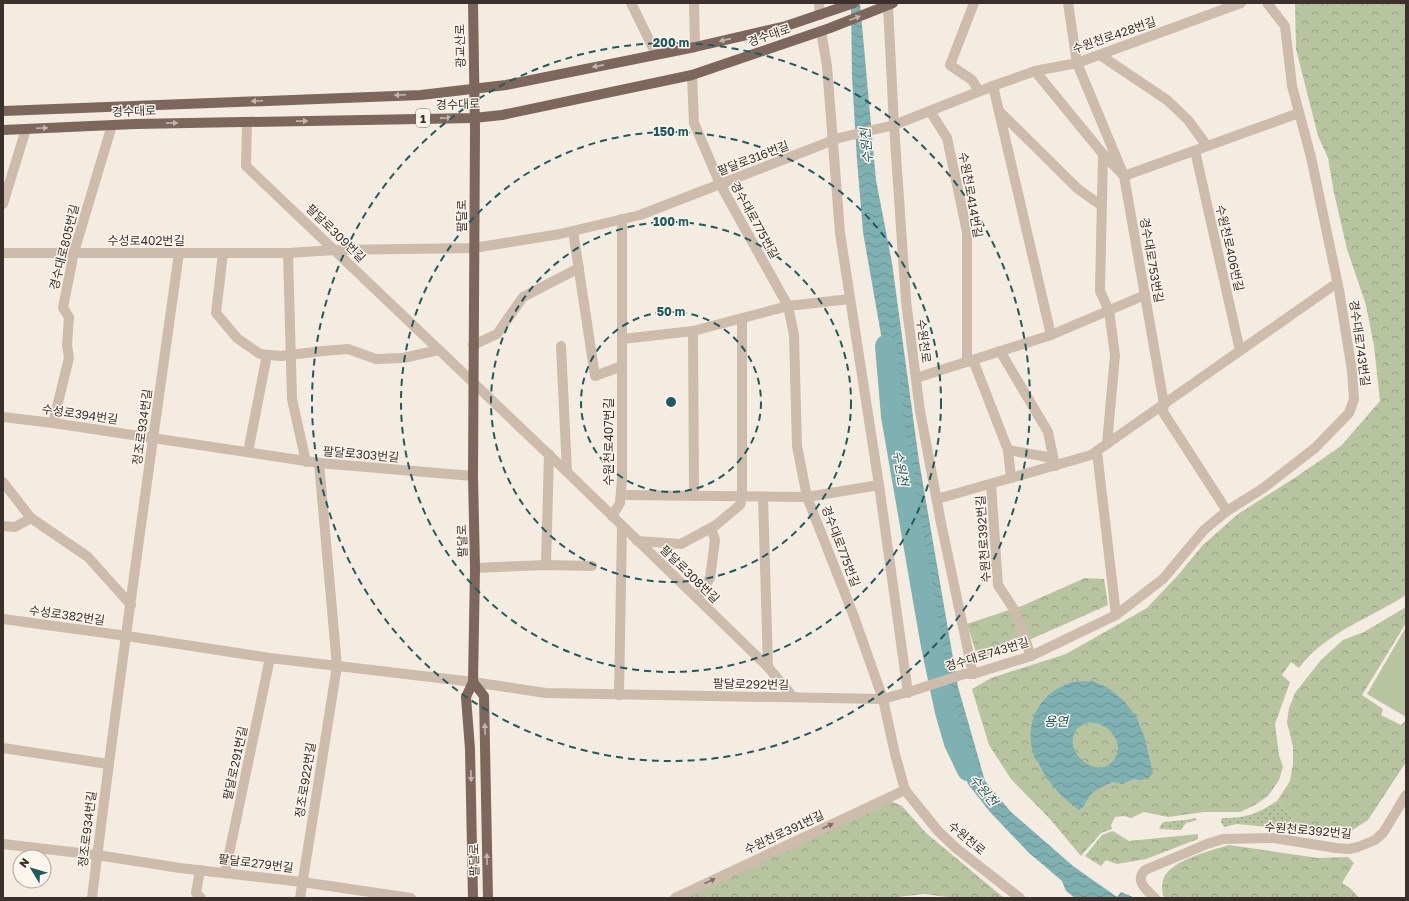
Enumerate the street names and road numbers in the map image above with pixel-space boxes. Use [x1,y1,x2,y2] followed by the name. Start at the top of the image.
[1070,14,1158,56] street label: 수원천로428번길
[746,21,792,49] street label: 경수대로
[452,24,468,68] street label: 광교산로
[436,96,480,112] street label: 경수대로
[112,103,156,119] street label: 경수대로
[416,109,430,127] road number: 1
[715,138,791,178] street label: 팔달로316번길
[956,151,986,239] street label: 수원천로414번길
[728,179,782,261] street label: 경수대로775번길
[454,199,469,233] street label: 팔달로
[303,201,369,265] street label: 팔달로309번길
[46,203,82,291] street label: 경수대로805번길
[1213,203,1247,293] street label: 수원천로406번길
[1137,216,1167,304] street label: 경수대로753번길
[108,233,184,248] street label: 수성로402번길
[1347,299,1373,387] street label: 경수대로743번길
[914,318,934,364] street label: 수원천로
[129,388,155,466] street label: 정조로934번길
[601,398,616,486] street label: 수원천로407번길
[41,401,119,427] street label: 수성로394번길
[322,443,400,465] street label: 팔달로303번길
[972,495,994,583] street label: 수원천로392번길
[819,503,863,589] street label: 경수대로775번길
[454,524,470,558] street label: 팔달로
[657,542,723,606] street label: 팔달로308번길
[28,602,106,628] street label: 수성로382번길
[943,634,1031,674] street label: 경수대로743번길
[713,676,789,692] street label: 팔달로292번길
[220,725,250,801] street label: 팔달로291번길
[292,741,318,819] street label: 정조로922번길
[75,790,99,868] street label: 정조로934번길
[742,807,826,857] street label: 수원천로391번길
[945,818,989,858] street label: 수원천로
[1264,819,1352,841] street label: 수원천로392번길
[466,843,482,877] street label: 팔달로
[217,851,295,875] street label: 팔달로279번길

